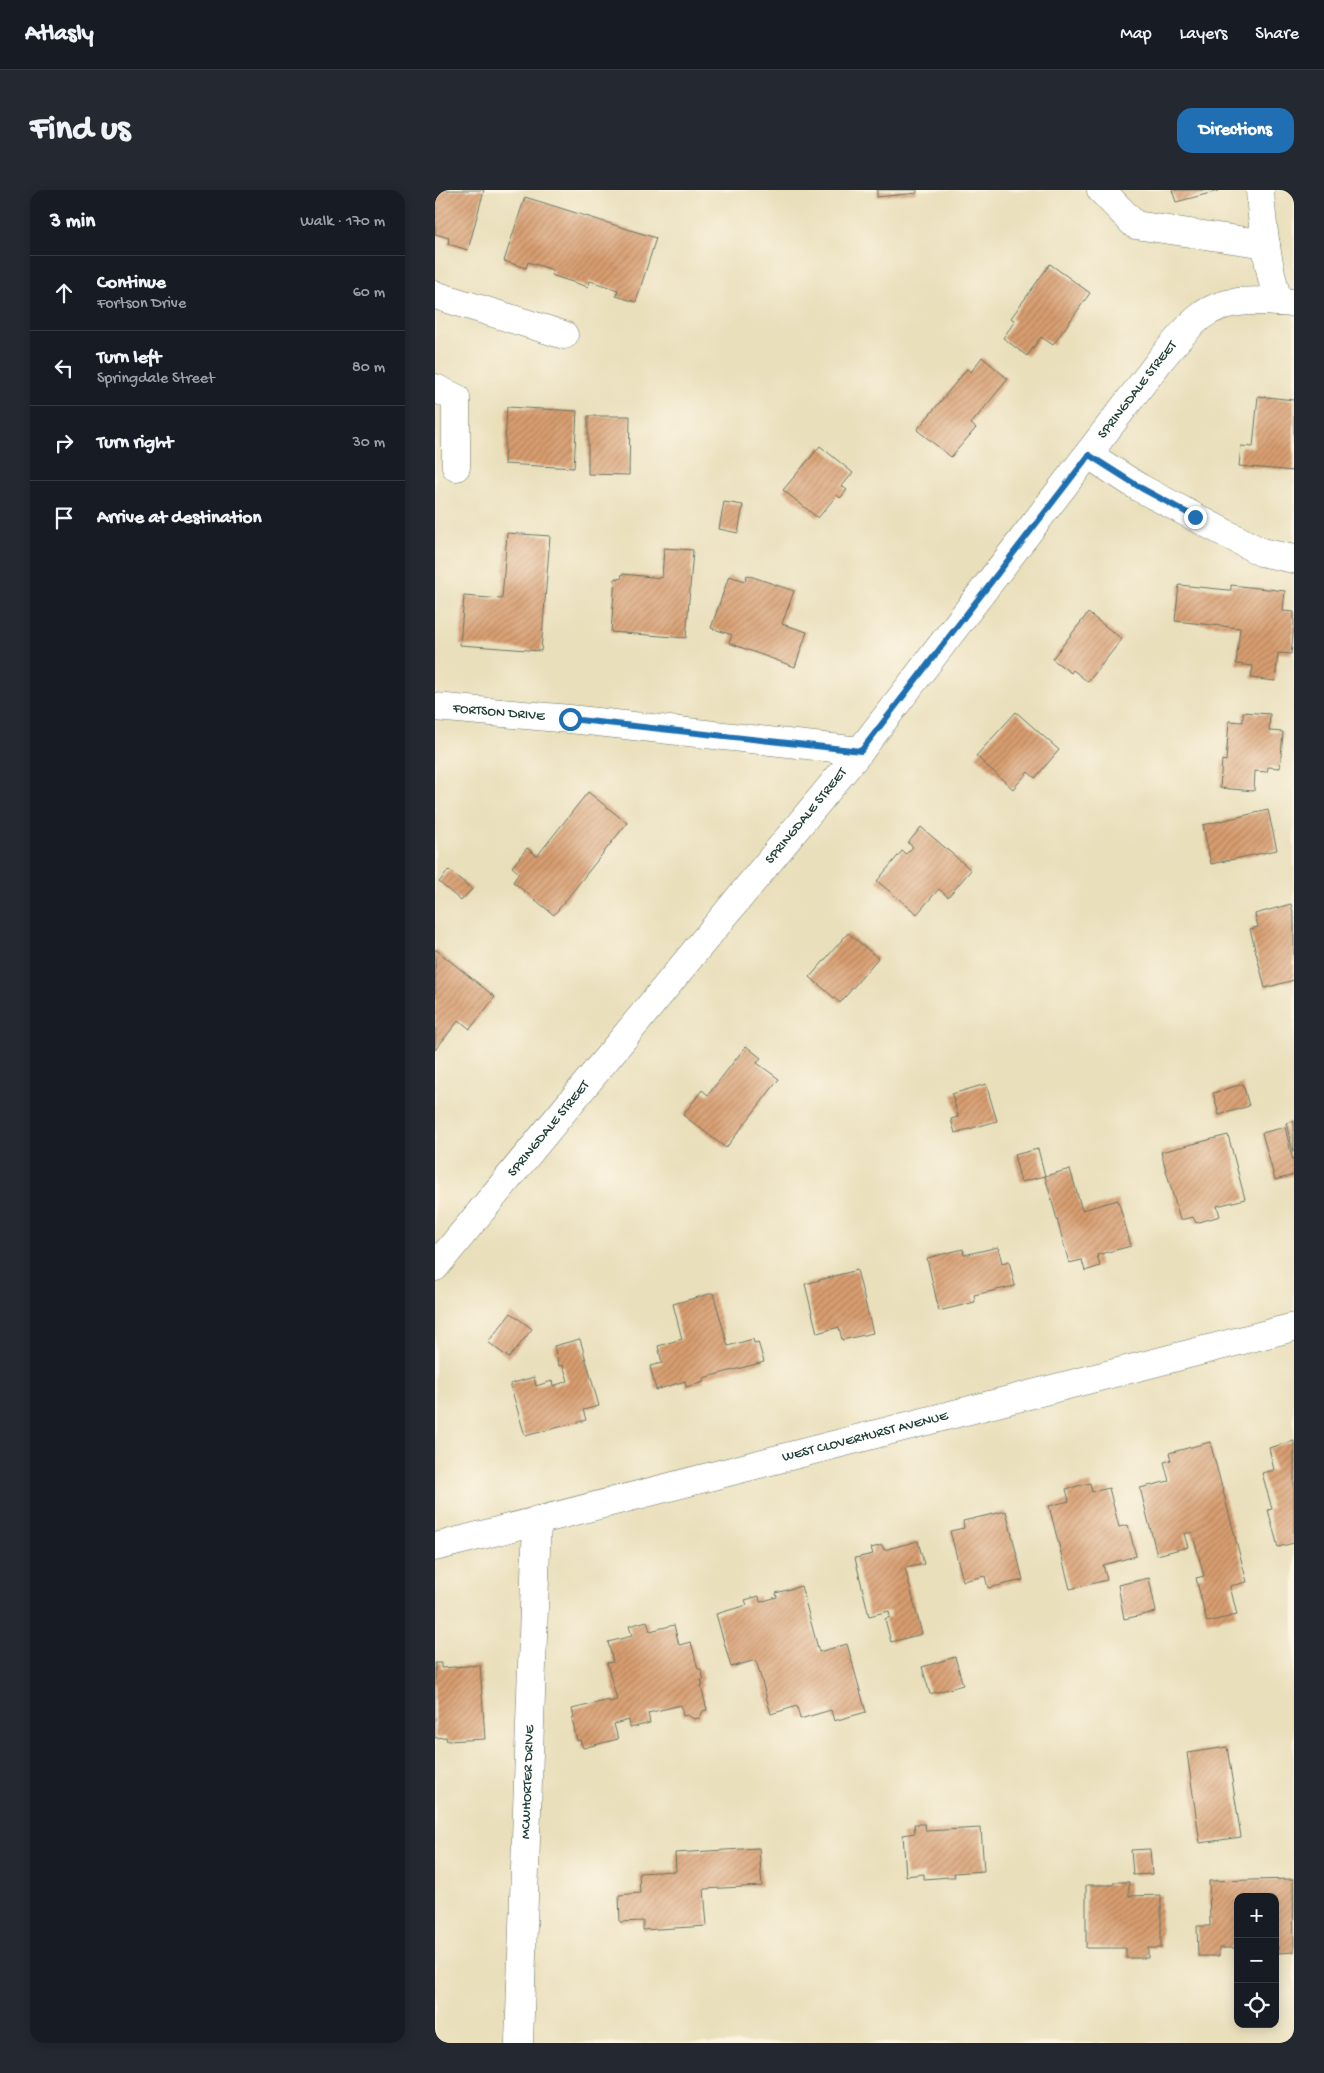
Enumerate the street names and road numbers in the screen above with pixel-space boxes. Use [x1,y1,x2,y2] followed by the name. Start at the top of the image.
[1094,337,1181,442] street label: SPRINGDALE STREET
[451,700,547,725] street label: FORTSON DRIVE
[762,764,851,868] street label: SPRINGDALE STREET
[504,1077,594,1180] street label: SPRINGDALE STREET
[781,1407,951,1466] street label: WEST CLOVERHURST AVENUE
[518,1724,538,1840] street label: MCWHORTER DRIVE

